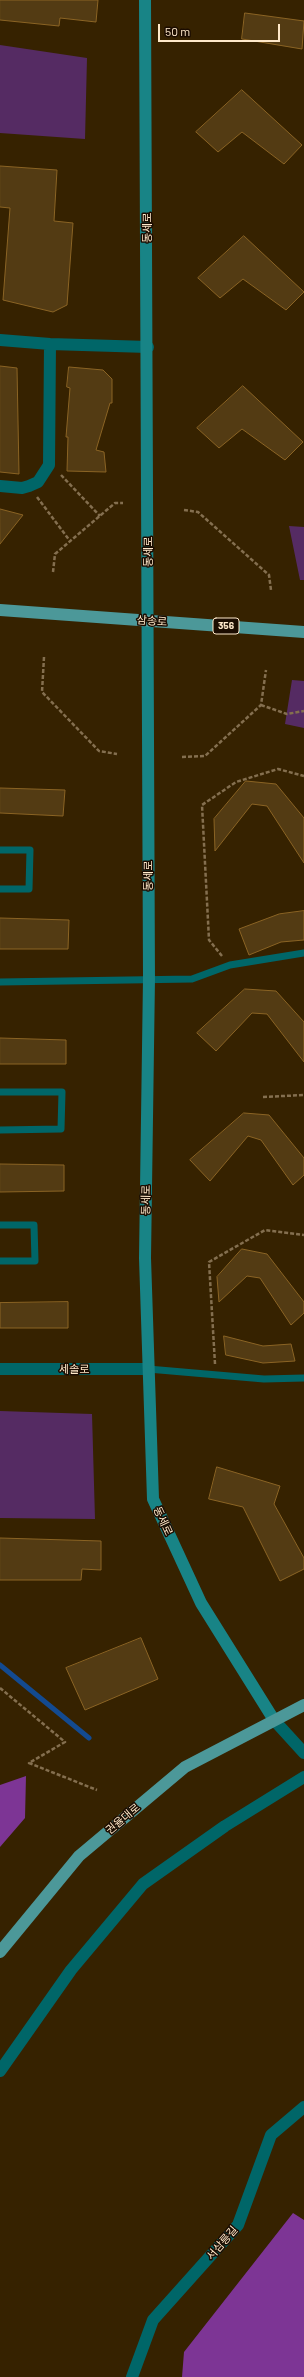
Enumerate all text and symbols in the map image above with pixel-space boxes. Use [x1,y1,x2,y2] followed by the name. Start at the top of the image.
[160,16,282,42] scale bar
[165,24,190,38] text: 50 m
[140,213,154,243] street label: 동세로
[141,537,155,567] street label: 동세로
[136,613,168,629] street label: 삼송로
[213,618,239,634] road number: 356
[141,861,155,891] street label: 동세로
[139,1185,153,1215] street label: 동세로
[59,1362,89,1376] street label: 세솔로
[151,1504,175,1538] street label: 동세로
[103,1801,143,1837] street label: 권율대로
[204,2223,240,2263] street label: 서삼릉길

